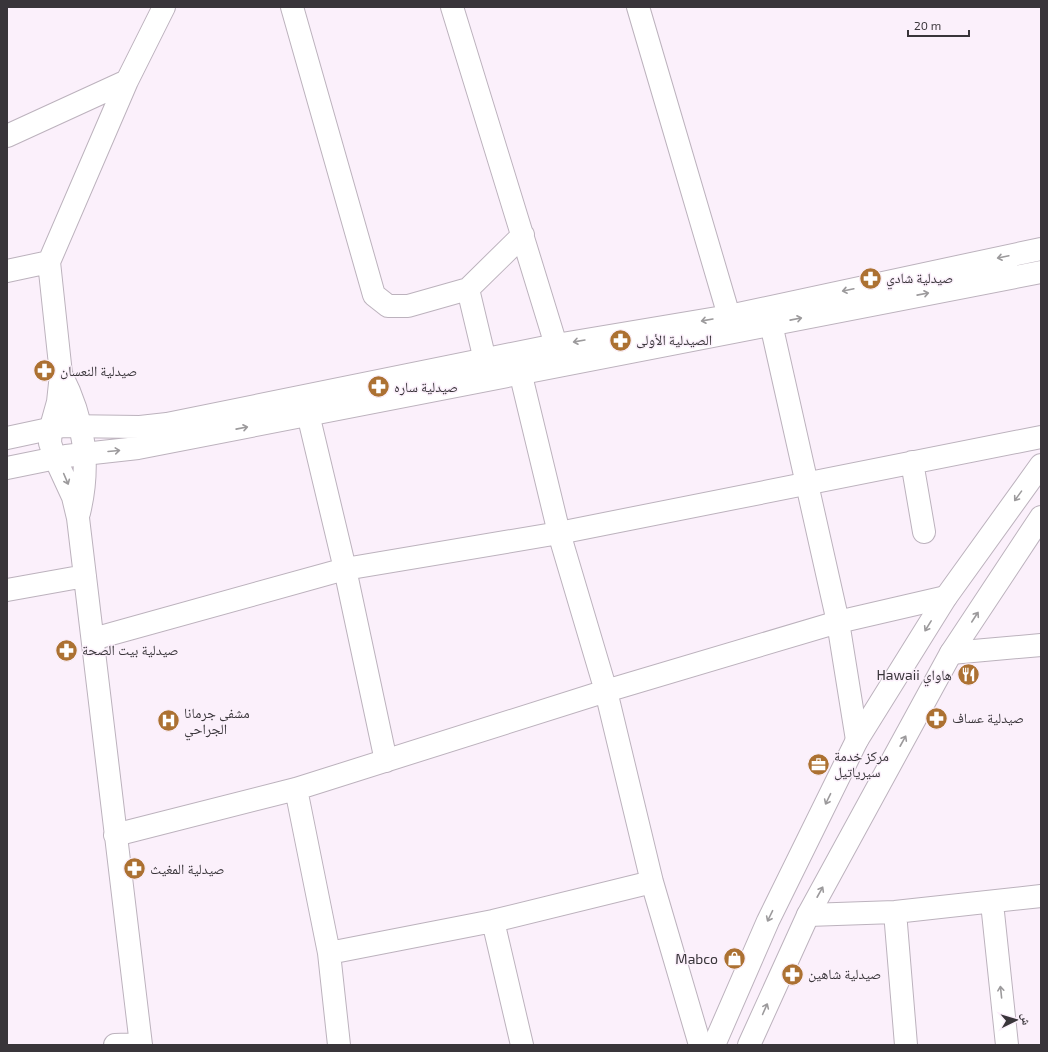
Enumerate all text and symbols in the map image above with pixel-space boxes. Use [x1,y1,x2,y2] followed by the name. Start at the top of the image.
[908,12,969,38] scale bar
[914,18,941,32] text: 20 m
[997,253,1010,261] one-way arrow
[857,265,883,291] pharmacy icon: صيدلية شادي
[886,269,953,290] place label: صيدلية شادي
[842,287,855,295] one-way arrow
[917,290,930,298] one-way arrow
[789,315,802,323] one-way arrow
[701,316,714,324] one-way arrow
[607,327,633,353] pharmacy icon: الصيدلية الأولى
[636,331,712,349] place label: الصيدلية الأولى
[573,338,586,346] one-way arrow
[32,358,58,384] pharmacy icon: صيدلية النعسان
[60,362,137,380] place label: صيدلية النعسان
[365,374,391,400] pharmacy icon: صيدلية ساره
[394,378,458,396] place label: صيدلية ساره
[235,423,248,431] one-way arrow
[107,447,120,454] one-way arrow
[63,472,70,484] one-way arrow
[1014,491,1022,502] one-way arrow
[971,611,979,622] one-way arrow
[924,620,932,632] one-way arrow
[53,637,79,663] pharmacy icon: صيدلية بيت الصحة
[82,641,178,658] place label: صيدلية بيت الصحة
[955,662,981,688] restaurant icon: Hawaii هاواي
[877,666,952,687] place label: Hawaii هاواي
[184,704,250,741] place label: مشفى جرمانا الجراحي
[923,705,949,731] pharmacy icon: صيدلية عساف
[156,708,182,734] hospital icon: مشفى جرمانا الجراحي
[952,709,1024,726] place label: صيدلية عساف
[900,735,907,747] one-way arrow
[834,747,889,781] place label: مركز خدمة سيرياتيل
[805,751,831,777] office icon: مركز خدمة سيرياتيل
[824,793,831,805] one-way arrow
[121,856,147,882] pharmacy icon: صيدلية المغيث
[150,860,225,877] place label: صيدلية المغيث
[817,886,825,898] one-way arrow
[766,909,774,921] one-way arrow
[721,946,747,972] shop icon: Mabco
[675,950,718,967] place label: Mabco
[780,961,806,987] pharmacy icon: صيدلية شاهين
[808,965,881,983] place label: صيدلية شاهين
[997,986,1005,999] one-way arrow
[996,1000,1036,1040] north arrow
[762,1004,769,1016] one-way arrow
[1017,1013,1033,1026] text: ش

